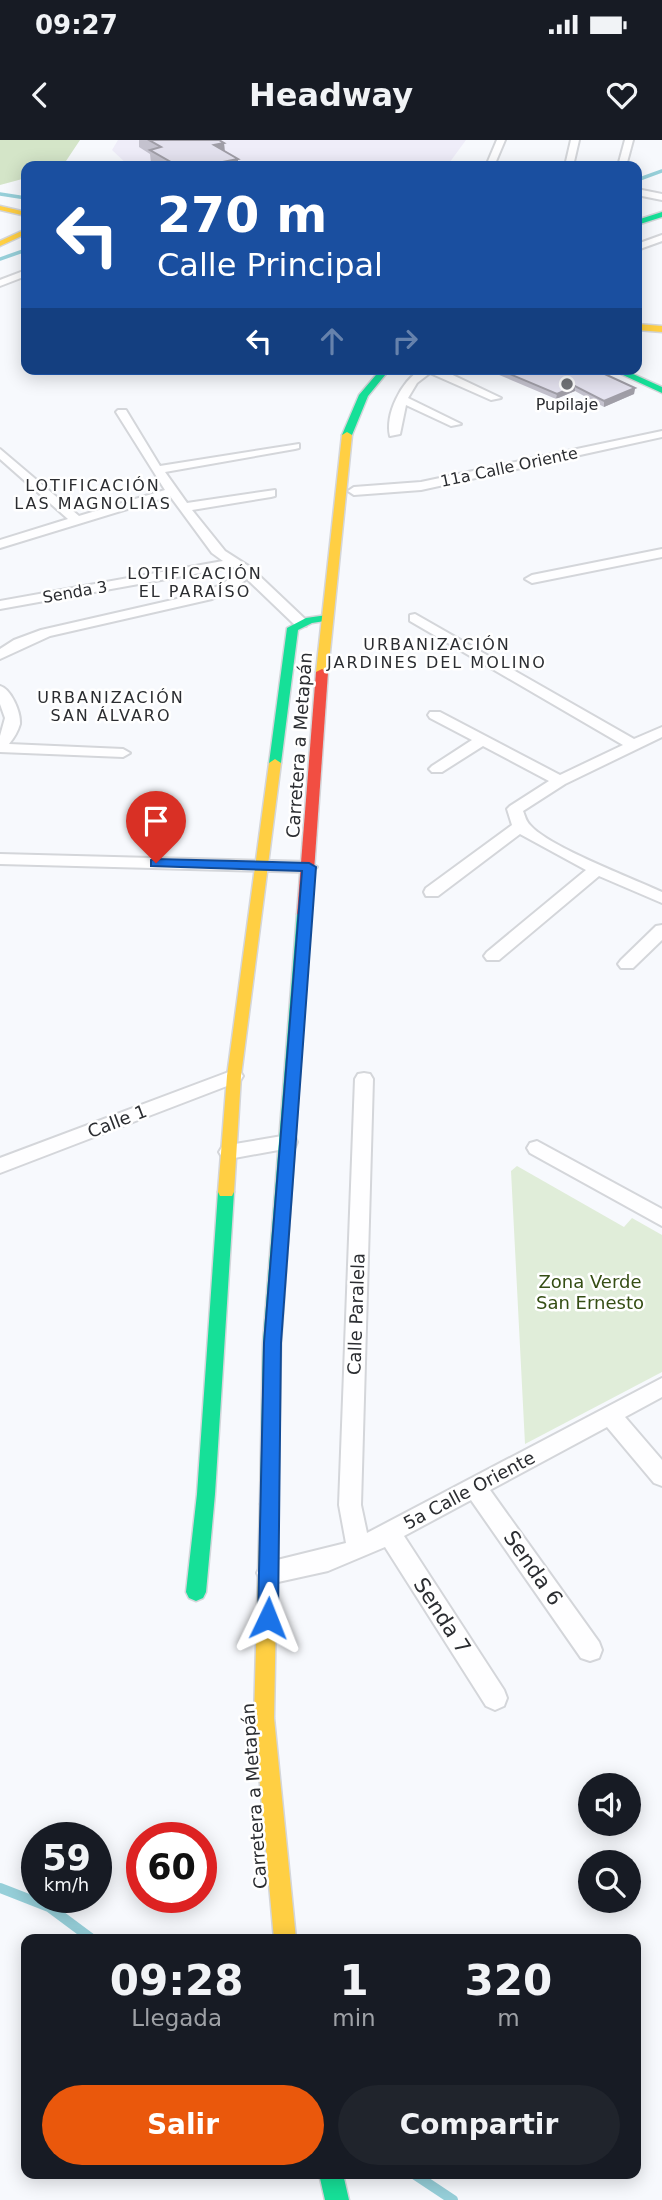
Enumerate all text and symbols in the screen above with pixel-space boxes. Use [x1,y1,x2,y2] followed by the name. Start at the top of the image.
[35,10,118,40] text: 09:27
[21,76,59,114] icon: back
[249,76,413,114] text: Headway
[603,76,641,114] icon: heart
[157,187,327,244] text: 270 m
[42,189,133,280] icon: left
[157,246,383,284] text: Calle Principal
[240,322,278,360] icon: left
[313,322,351,360] icon: ahead
[386,322,424,360] icon: right
[559,376,575,392] marker: Pupilaje
[536,395,598,414] place label: Pupilaje
[439,443,579,491] street label: 11a Calle Oriente
[14,476,172,513] district label: LOTIFICACIÓN LAS MAGNOLIAS
[127,564,263,601] district label: LOTIFICACIÓN EL PARAÍSO
[41,577,109,607] street label: Senda 3
[326,635,547,672] district label: URBANIZACIÓN JARDINES DEL MOLINO
[282,651,316,839] street label: Carretera a Metapán
[37,688,185,725] district label: URBANIZACIÓN SAN ÁLVARO
[126,791,186,863] pin
[137,802,175,840] icon: arrive
[84,1100,150,1142] street label: Calle 1
[343,1253,369,1375] street label: Calle Paralela
[536,1271,644,1313] park label: Zona Verde San Ernesto
[400,1447,538,1533] street label: 5a Calle Oriente
[499,1526,567,1610] street label: Senda 6
[409,1573,475,1659] street label: Senda 7
[231,1581,305,1655] position arrow
[237,1702,271,1890] street label: Carretera a Metapán
[578,1773,641,1913] map controls
[578,1773,641,1836] button: sound
[126,1822,217,1913] speed limit sign: 60
[42,1838,91,1878] text: 59
[578,1850,641,1913] button: search
[44,1874,89,1895] text: km/h
[110,1956,244,2005] text: 09:28
[339,1956,369,2005] text: 1
[465,1956,552,2005] text: 320
[131,2005,222,2031] text: Llegada
[332,2005,376,2031] text: min
[497,2005,520,2031] text: m
[42,2085,324,2165] button: Salir
[338,2085,620,2165] button: Compartir

